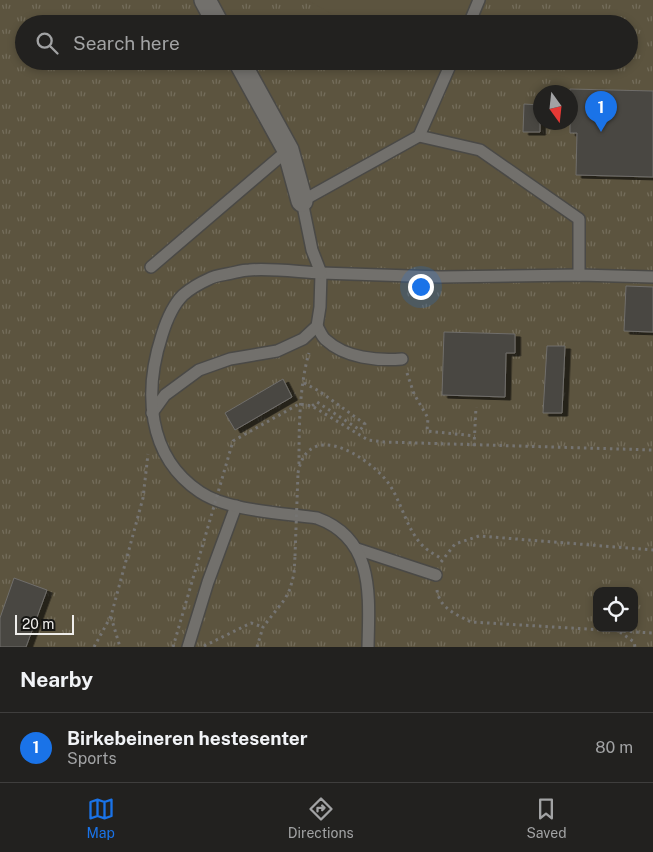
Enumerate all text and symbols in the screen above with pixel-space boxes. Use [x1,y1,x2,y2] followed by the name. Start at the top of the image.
[15,15,638,70] search box
[33,29,61,57] icon: search
[73,32,180,54] text: Search here
[533,85,578,130] north arrow
[585,91,617,132] pin: 1
[408,274,434,300] your location
[593,587,638,632] map controls
[593,587,638,632] button: locate
[15,612,74,635] scale bar
[22,616,54,632] text: 20 m
[20,667,93,692] text: Nearby
[67,727,308,749] text: Birkebeineren hestesenter
[33,738,39,757] text: 1
[595,738,633,757] text: 80 m
[67,749,117,768] text: Sports
[86,795,115,841] tab: Map
[288,795,354,841] tab: Directions
[526,795,567,841] tab: Saved

